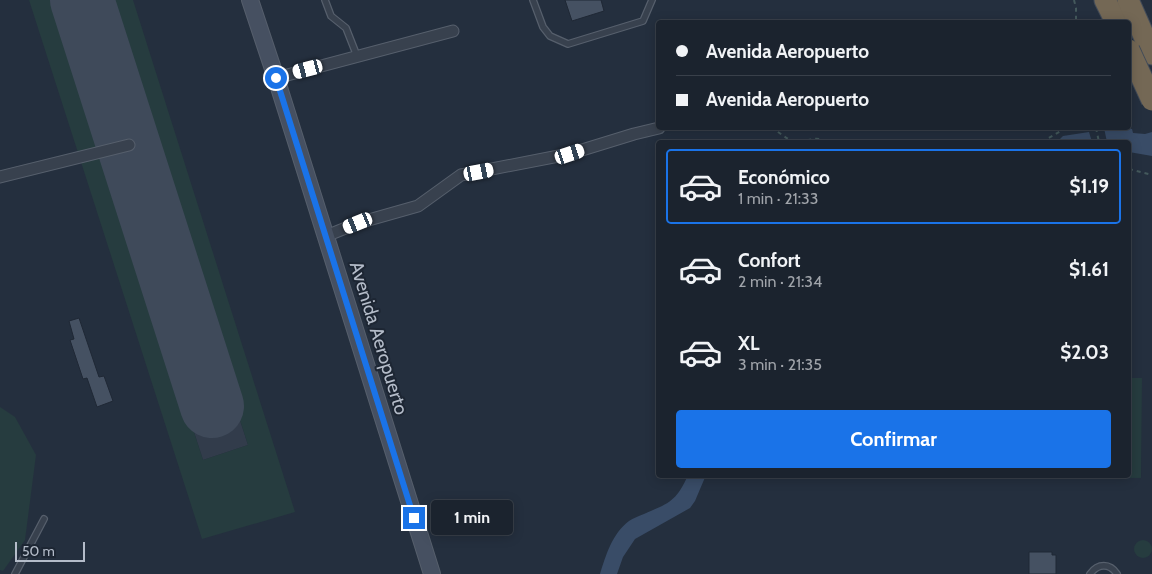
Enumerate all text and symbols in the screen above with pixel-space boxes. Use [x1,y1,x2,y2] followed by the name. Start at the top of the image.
[706,40,869,63] text: Avenida Aeropuerto
[291,58,324,80] car
[265,67,287,89] route start
[706,88,869,111] text: Avenida Aeropuerto
[553,142,586,166] car
[462,162,495,182] car
[678,164,723,209] icon: car
[738,166,830,189] text: Económico
[1069,175,1109,198] text: $1.19
[738,189,818,208] text: 1 min · 21:33
[341,210,374,236] car
[678,247,723,292] icon: car
[738,249,801,272] text: Confort
[1069,258,1109,281] text: $1.61
[345,259,413,417] street label: Avenida Aeropuerto
[738,272,822,291] text: 2 min · 21:34
[678,330,723,375] icon: car
[738,332,759,355] text: XL
[1060,341,1109,364] text: $2.03
[738,355,822,374] text: 3 min · 21:35
[676,410,1111,468] button: Confirmar
[432,500,514,536] callout: 1 min
[403,507,425,529] route end
[454,508,490,527] text: 1 min
[15,539,85,562] scale bar
[22,542,55,560] text: 50 m

